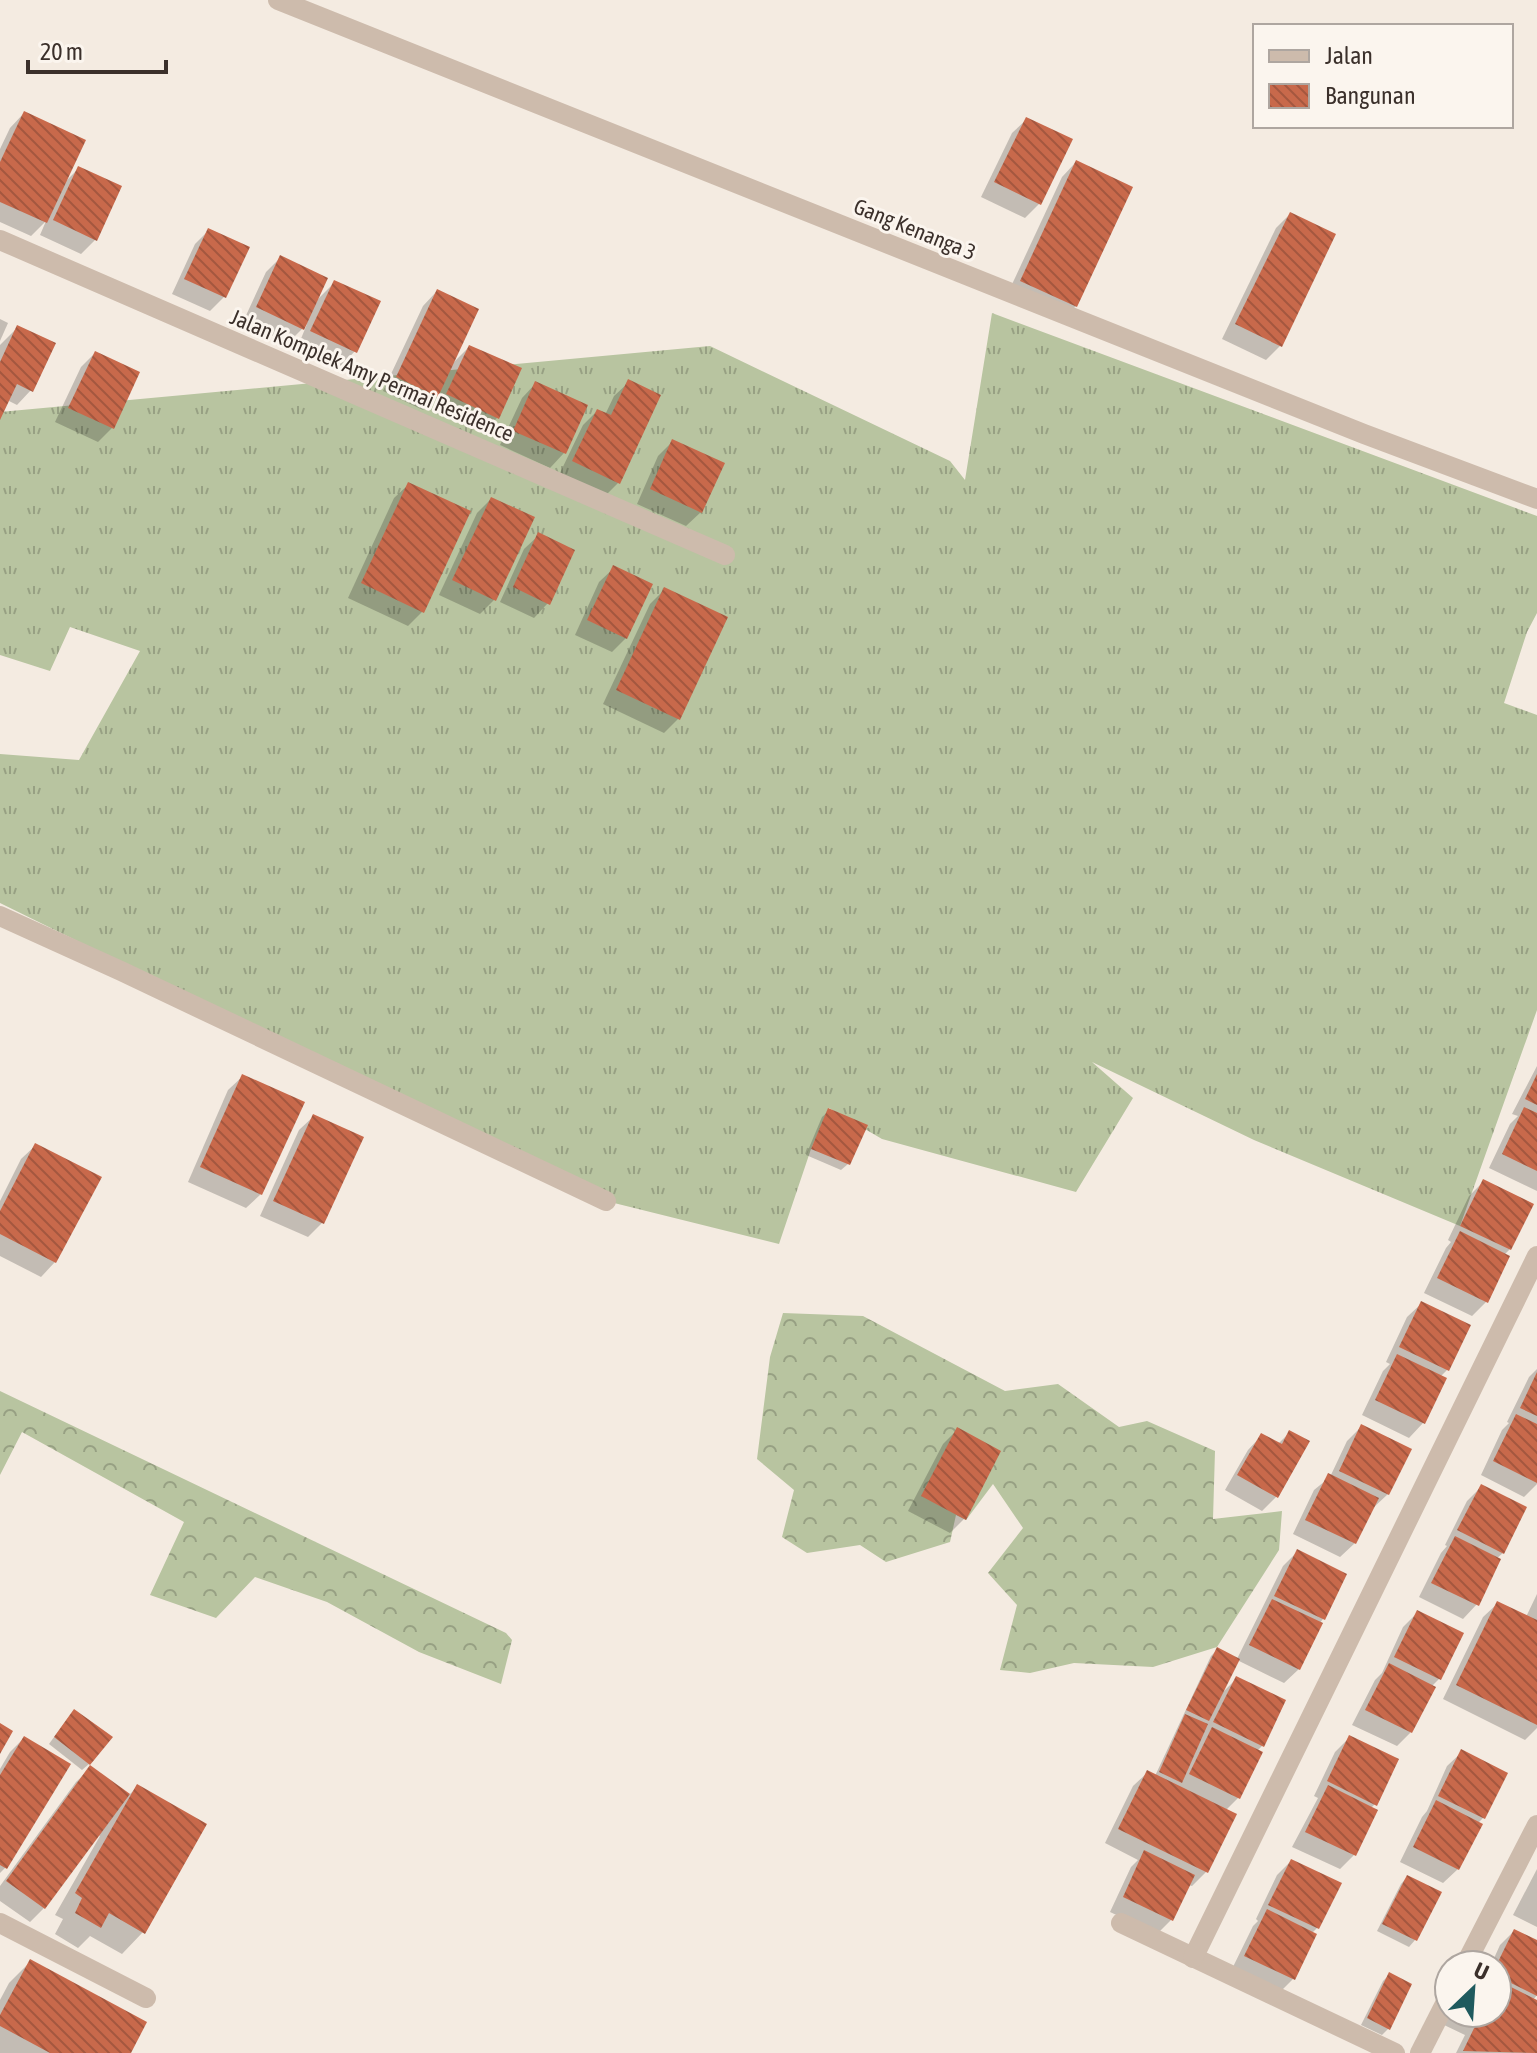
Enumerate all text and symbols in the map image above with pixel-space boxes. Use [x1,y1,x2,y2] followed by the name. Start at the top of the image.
[28,24,166,74] scale bar
[1253,24,1513,128] legend
[40,38,83,65] text: 20 m
[1325,42,1373,69] text: Jalan
[1325,82,1416,109] text: Bangunan
[850,193,980,265] street label: Gang Kenanga 3
[226,303,518,447] street label: Jalan Komplek Amy Permai Residence
[1433,1949,1513,2029] north arrow
[1470,1956,1493,1985] text: U

